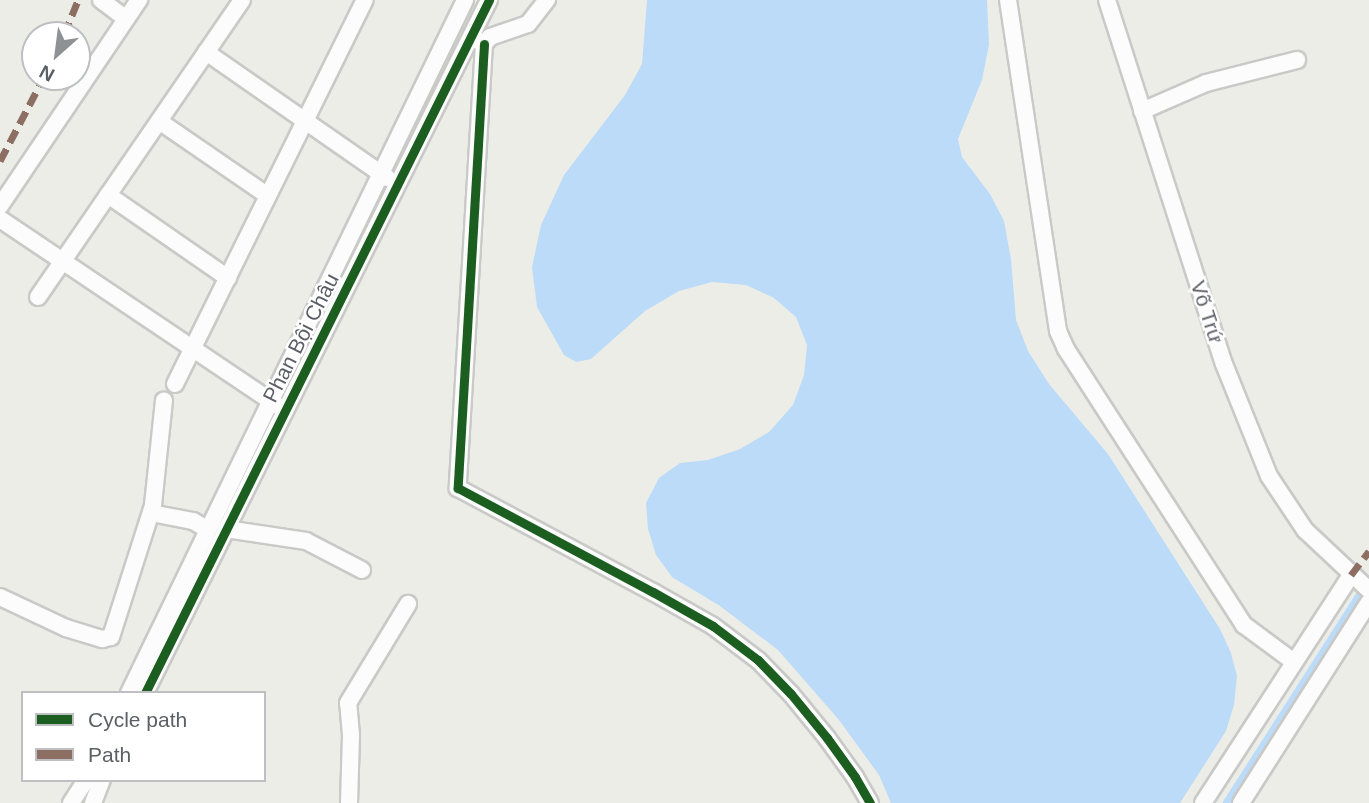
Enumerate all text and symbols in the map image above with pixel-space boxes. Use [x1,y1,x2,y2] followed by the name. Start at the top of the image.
[21,21,91,91] north arrow
[36,61,58,86] text: N
[258,269,344,407] street label: Phan Bội Châu
[1185,277,1229,347] street label: Võ Trứ
[21,691,266,782] legend
[88,708,187,731] text: Cycle path
[88,743,131,766] text: Path

